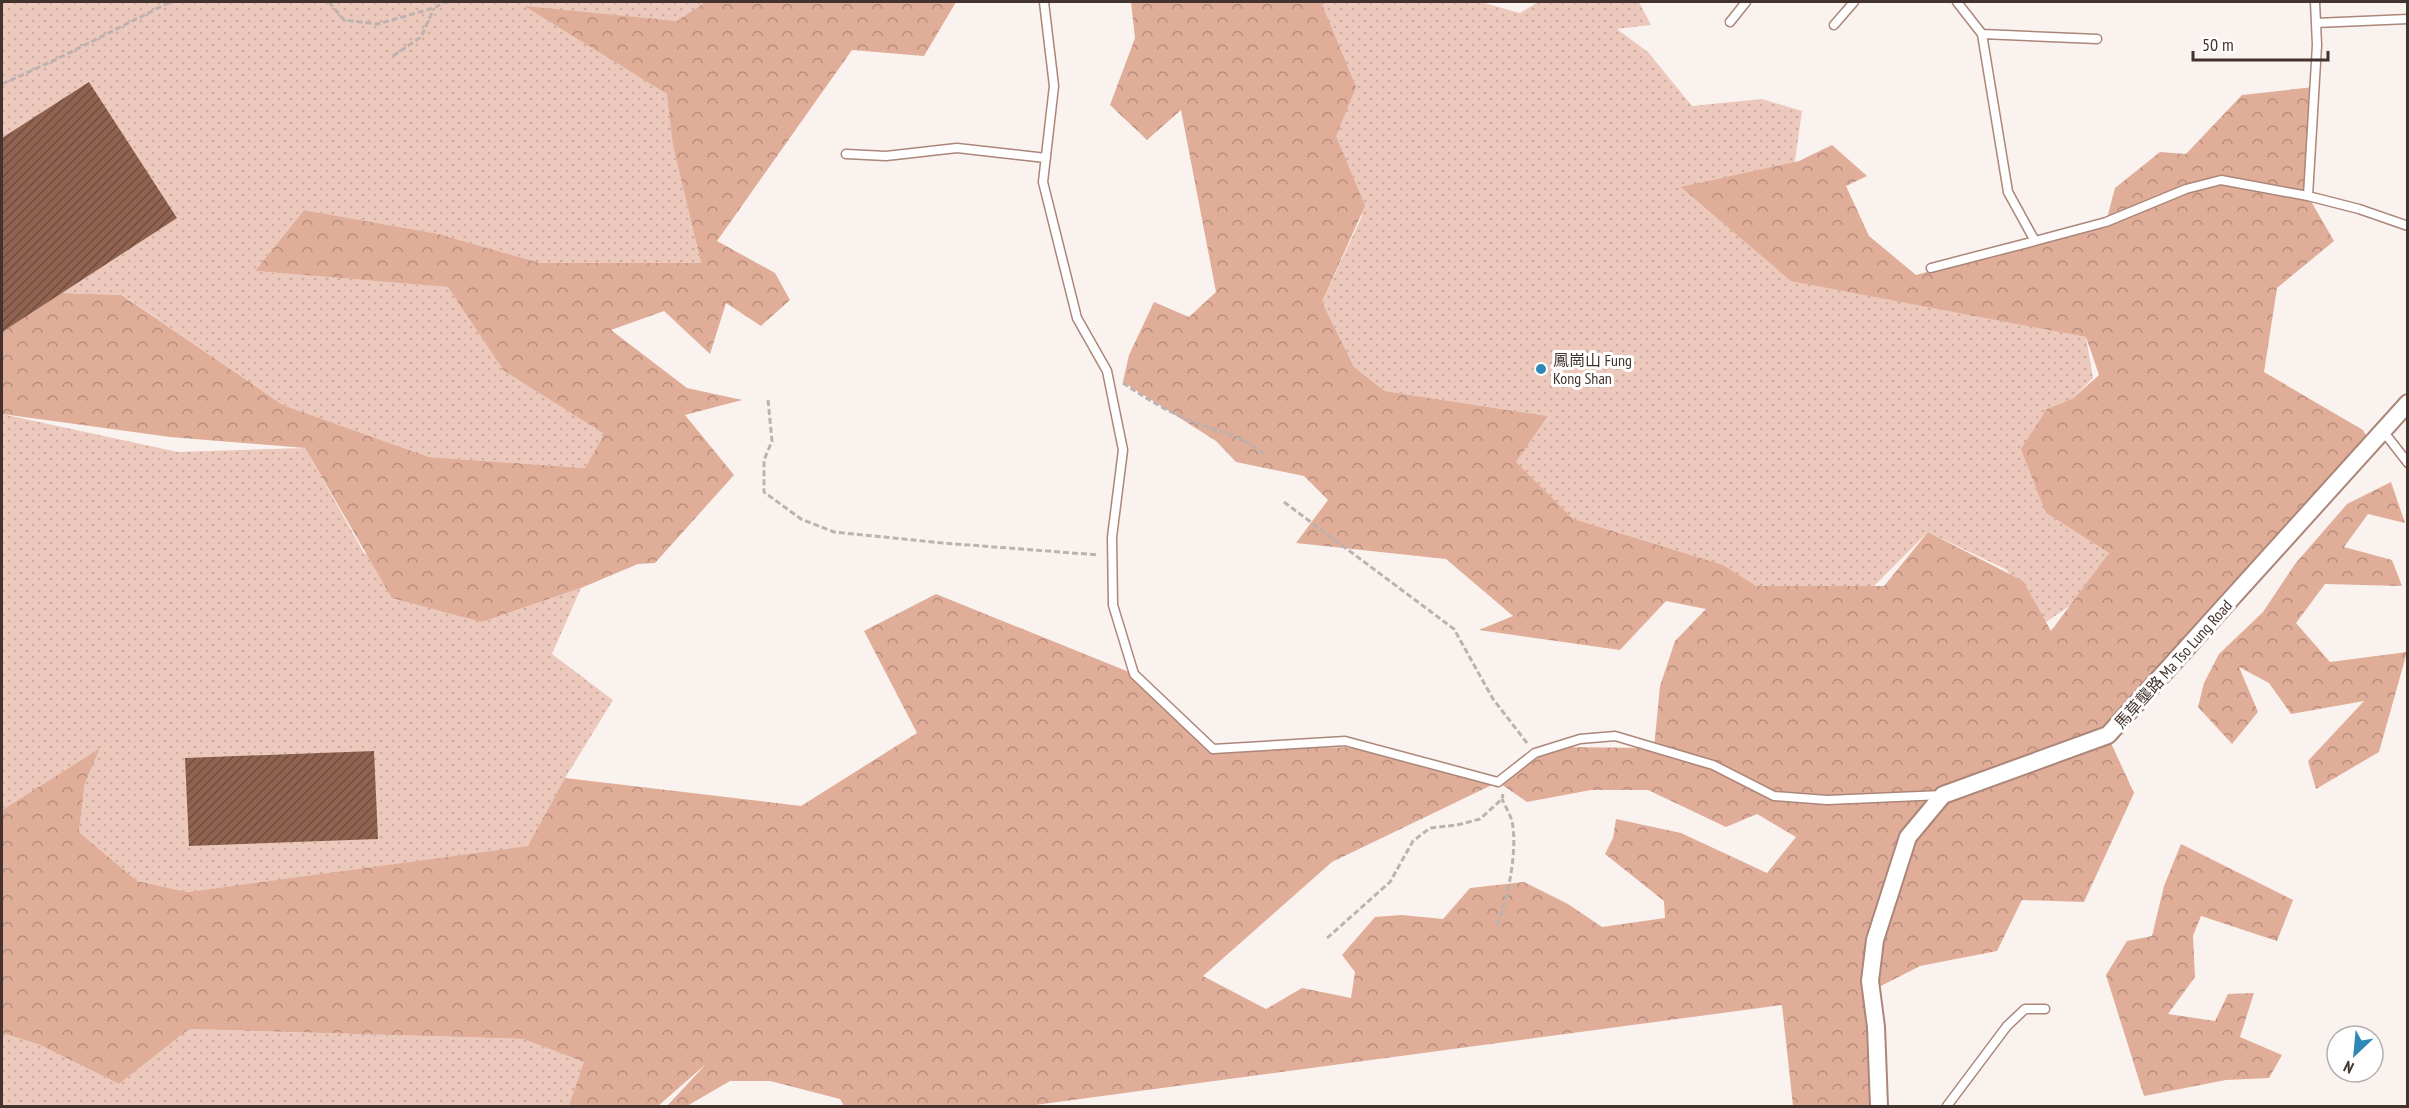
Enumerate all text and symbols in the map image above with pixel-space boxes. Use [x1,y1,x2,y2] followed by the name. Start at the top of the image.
[2193,24,2328,62] scale bar
[2202,33,2234,56] text: 50 m
[1553,350,1632,388] place label: 鳳崗山 Fung Kong Shan
[1534,362,1548,376] marker: 鳳崗山 Fung Kong Shan
[2110,595,2236,733] street label: 馬草壟路 Ma Tso Lung Road
[2325,1024,2385,1084] north arrow
[2340,1057,2357,1078] text: N

